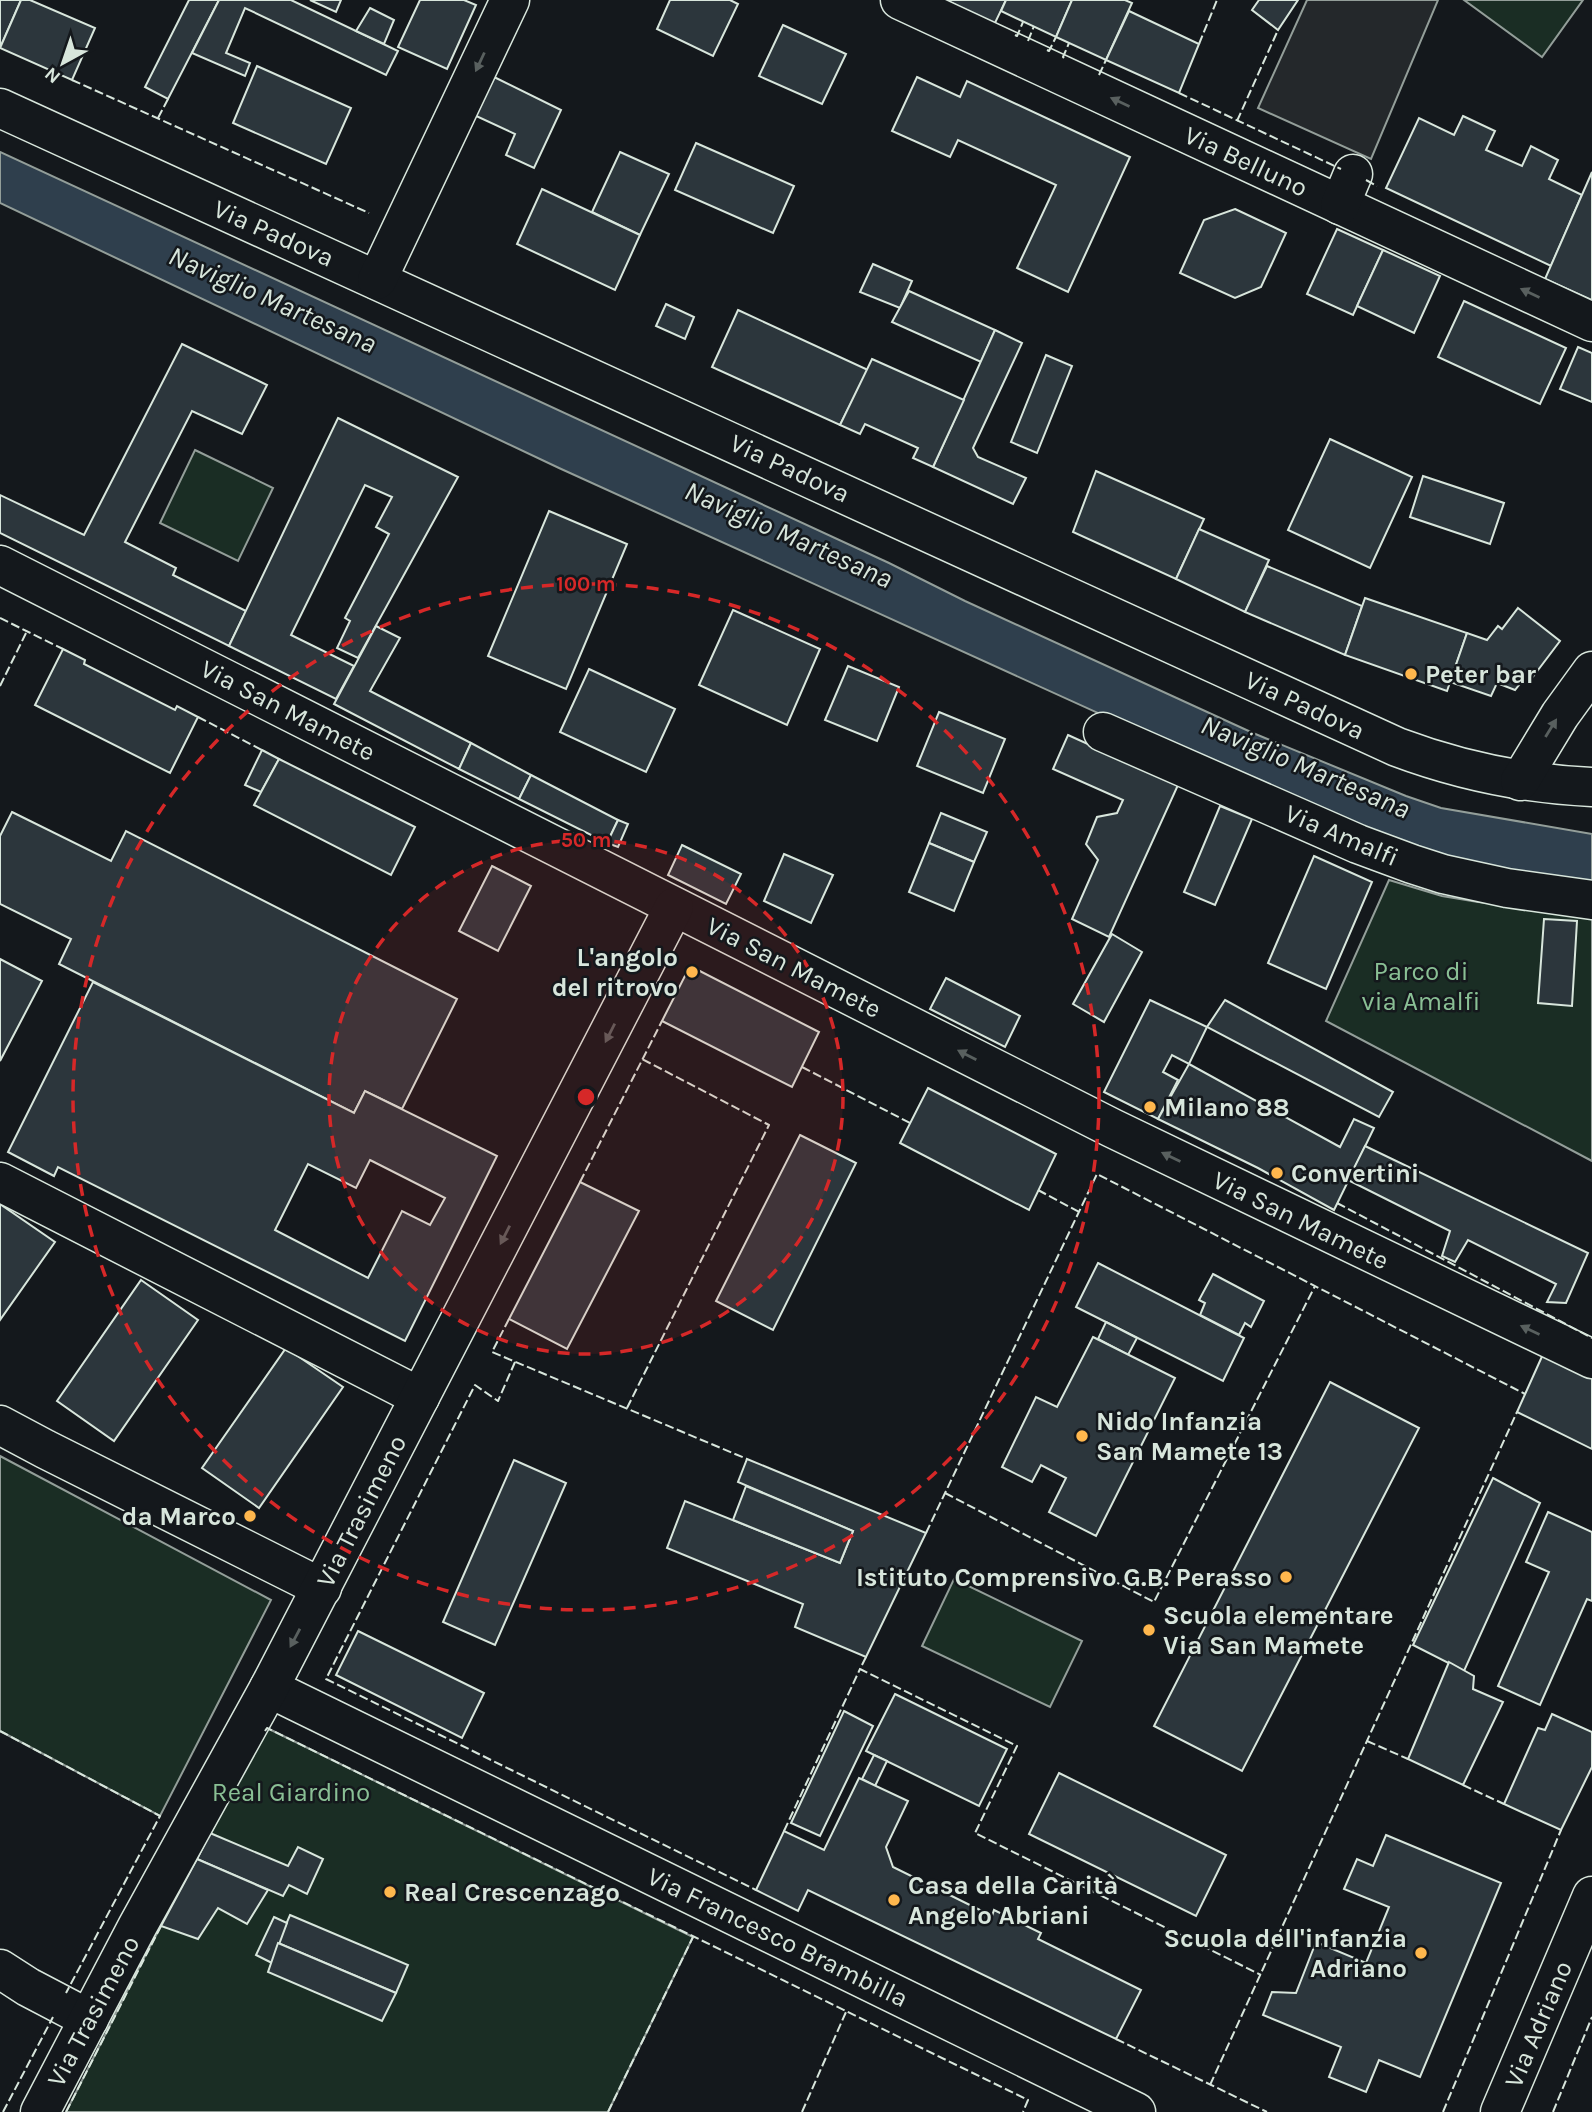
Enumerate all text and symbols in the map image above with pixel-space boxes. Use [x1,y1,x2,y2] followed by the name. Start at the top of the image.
[28,28,98,98] north arrow
[475,52,486,72] one-way arrow
[40,62,65,88] text: N
[1110,96,1131,107] one-way arrow
[1179,119,1312,204] street label: Via Belluno
[209,193,339,274] street label: Via Padova
[164,239,382,360] water label: Naviglio Martesana
[1520,288,1540,299] one-way arrow
[725,427,855,510] street label: Via Padova
[680,474,898,595] water label: Naviglio Martesana
[556,572,616,596] text: 100 m
[195,653,380,768] street label: Via San Mamete
[1425,659,1537,690] place label: Peter bar
[1240,664,1370,747] street label: Via Padova
[1403,666,1419,682] marker: Peter bar
[1196,707,1415,825] water label: Naviglio Martesana
[1545,719,1558,738] one-way arrow
[1280,798,1403,873] street label: Via Amalfi
[561,828,611,852] text: 50 m
[701,910,886,1025] street label: Via San Mamete
[552,942,678,1003] place label: L'angolo del ritrovo
[1362,956,1480,1017] park label: Parco di via Amalfi
[684,964,700,980] marker: L'angolo del ritrovo
[604,1023,615,1043] one-way arrow
[957,1050,977,1061] one-way arrow
[574,1085,598,1109] centre of rings
[1164,1092,1290,1123] place label: Milano 88
[1142,1099,1158,1115] marker: Milano 88
[1161,1152,1181,1163] one-way arrow
[1291,1158,1419,1189] place label: Convertini
[1208,1164,1394,1276] street label: Via San Mamete
[1269,1165,1285,1181] marker: Convertini
[499,1225,510,1245] one-way arrow
[1520,1324,1540,1336] one-way arrow
[1096,1406,1283,1467] place label: Nido Infanzia San Mamete 13
[1074,1428,1090,1444] marker: Nido Infanzia San Mamete 13
[310,1430,413,1593] street label: Via Trasimeno
[122,1501,236,1532] place label: da Marco
[242,1508,258,1524] marker: da Marco
[856,1562,1272,1593] place label: Istituto Comprensivo G.B. Perasso
[1278,1569,1294,1585] marker: Istituto Comprensivo G.B. Perasso
[1163,1600,1394,1661] place label: Scuola elementare Via San Mamete
[1141,1622,1157,1638] marker: Scuola elementare Via San Mamete
[290,1628,301,1648] one-way arrow
[212,1777,370,1808] park label: Real Giardino
[642,1861,913,2014] street label: Via Francesco Brambilla
[908,1870,1118,1931] place label: Casa della Carità Angelo Abriani
[404,1877,620,1908] place label: Real Crescenzago
[382,1884,398,1900] marker: Real Crescenzago
[886,1892,902,1908] marker: Casa della Carità Angelo Abriani
[1163,1923,1407,1984] place label: Scuola dell'infanzia Adriano
[41,1930,146,2092] street label: Via Trasimeno
[1413,1945,1429,1961] marker: Scuola dell'infanzia Adriano
[1498,1956,1579,2092] street label: Via Adriano

